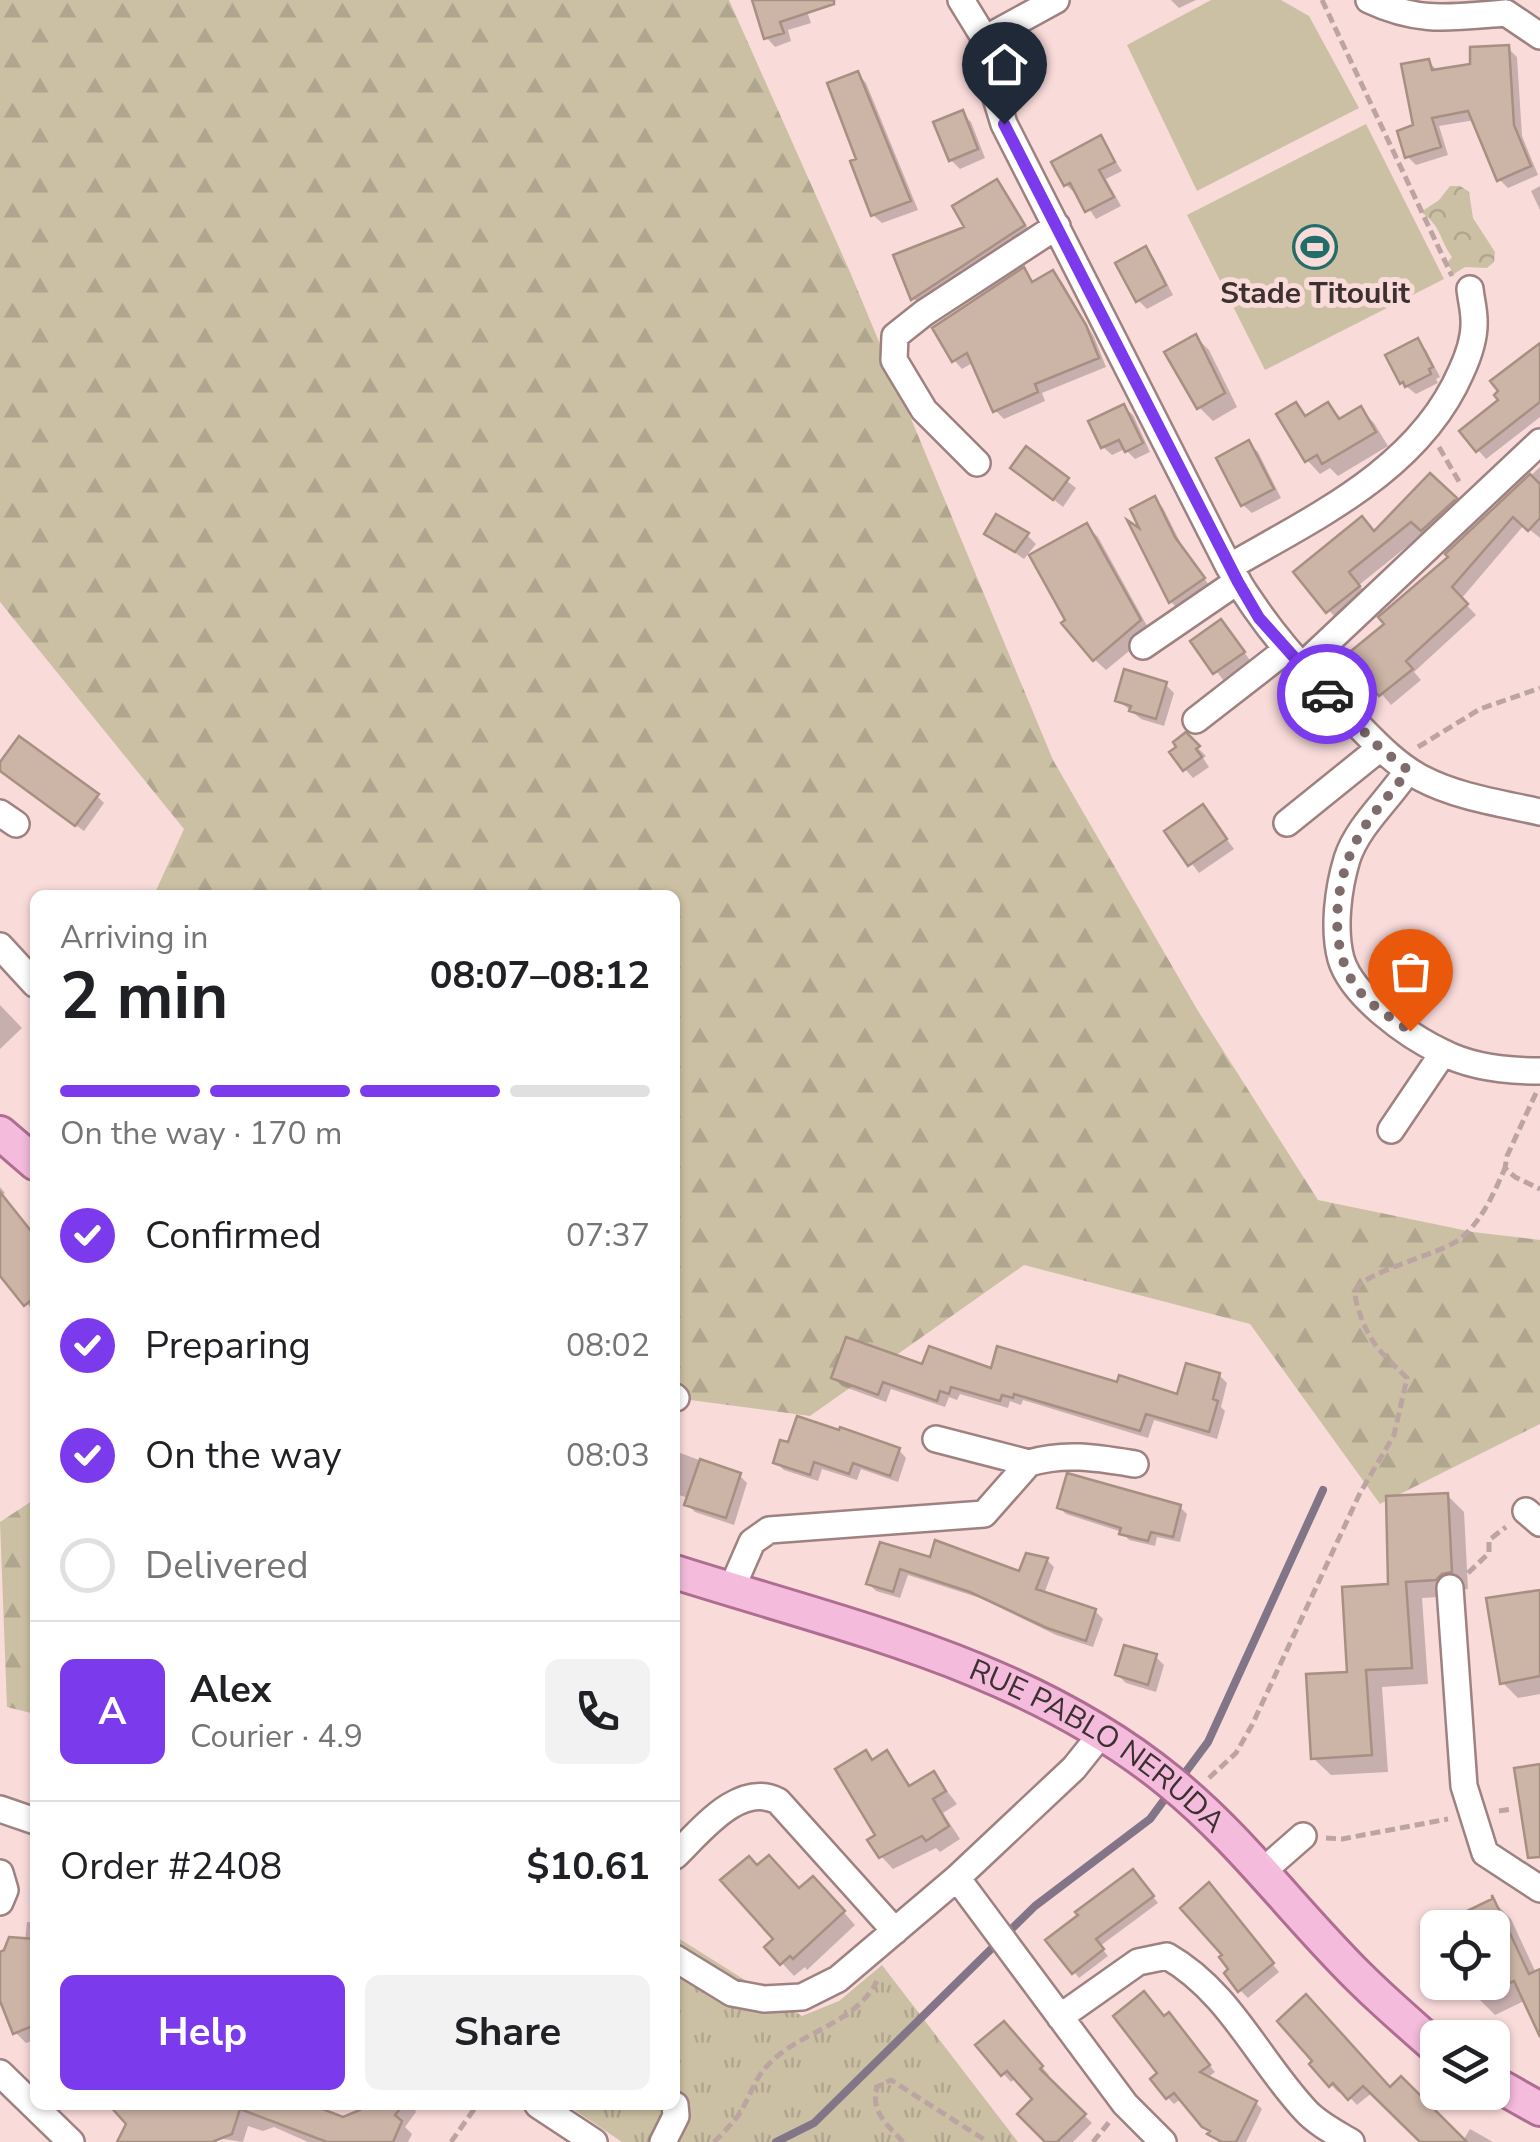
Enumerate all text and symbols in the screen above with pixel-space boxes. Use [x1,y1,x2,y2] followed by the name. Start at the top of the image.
[962,22,1047,125] pin
[977,37,1032,92] icon: home
[1292,224,1338,270] sports icon: Stade Titoulit
[1220,273,1411,314] place label: Stade Titoulit
[1277,644,1377,744] courier
[1300,667,1355,722] icon: car
[60,916,208,959] text: Arriving in
[1368,929,1453,1032] pin
[1383,944,1438,999] icon: bag
[430,950,650,1001] text: 08:07–08:12
[60,952,228,1041] text: 2 min
[60,1112,342,1155] text: On the way · 170 m
[60,1208,115,1263] icon: check
[145,1210,322,1261] text: Confirmed
[566,1214,650,1257] text: 07:37
[60,1318,115,1373] icon: check
[145,1320,311,1371] text: Preparing
[566,1324,650,1367] text: 08:02
[60,1428,115,1483] icon: check
[145,1430,341,1481] text: On the way
[566,1434,650,1477] text: 08:03
[145,1540,309,1591] text: Delivered
[963,1650,1234,1842] street label: RUE PABLO NERUDA
[545,1659,650,1764] button: phone
[190,1664,271,1715] text: Alex
[98,1686,127,1737] text: A
[190,1715,363,1758] text: Courier · 4.9
[60,1841,282,1892] text: Order #2408
[527,1841,650,1892] text: $10.61
[1420,1910,1510,2110] map controls
[1420,1910,1510,2000] button: locate
[60,1975,345,2090] button: Help
[365,1975,650,2090] button: Share
[1420,2020,1510,2110] button: layers

